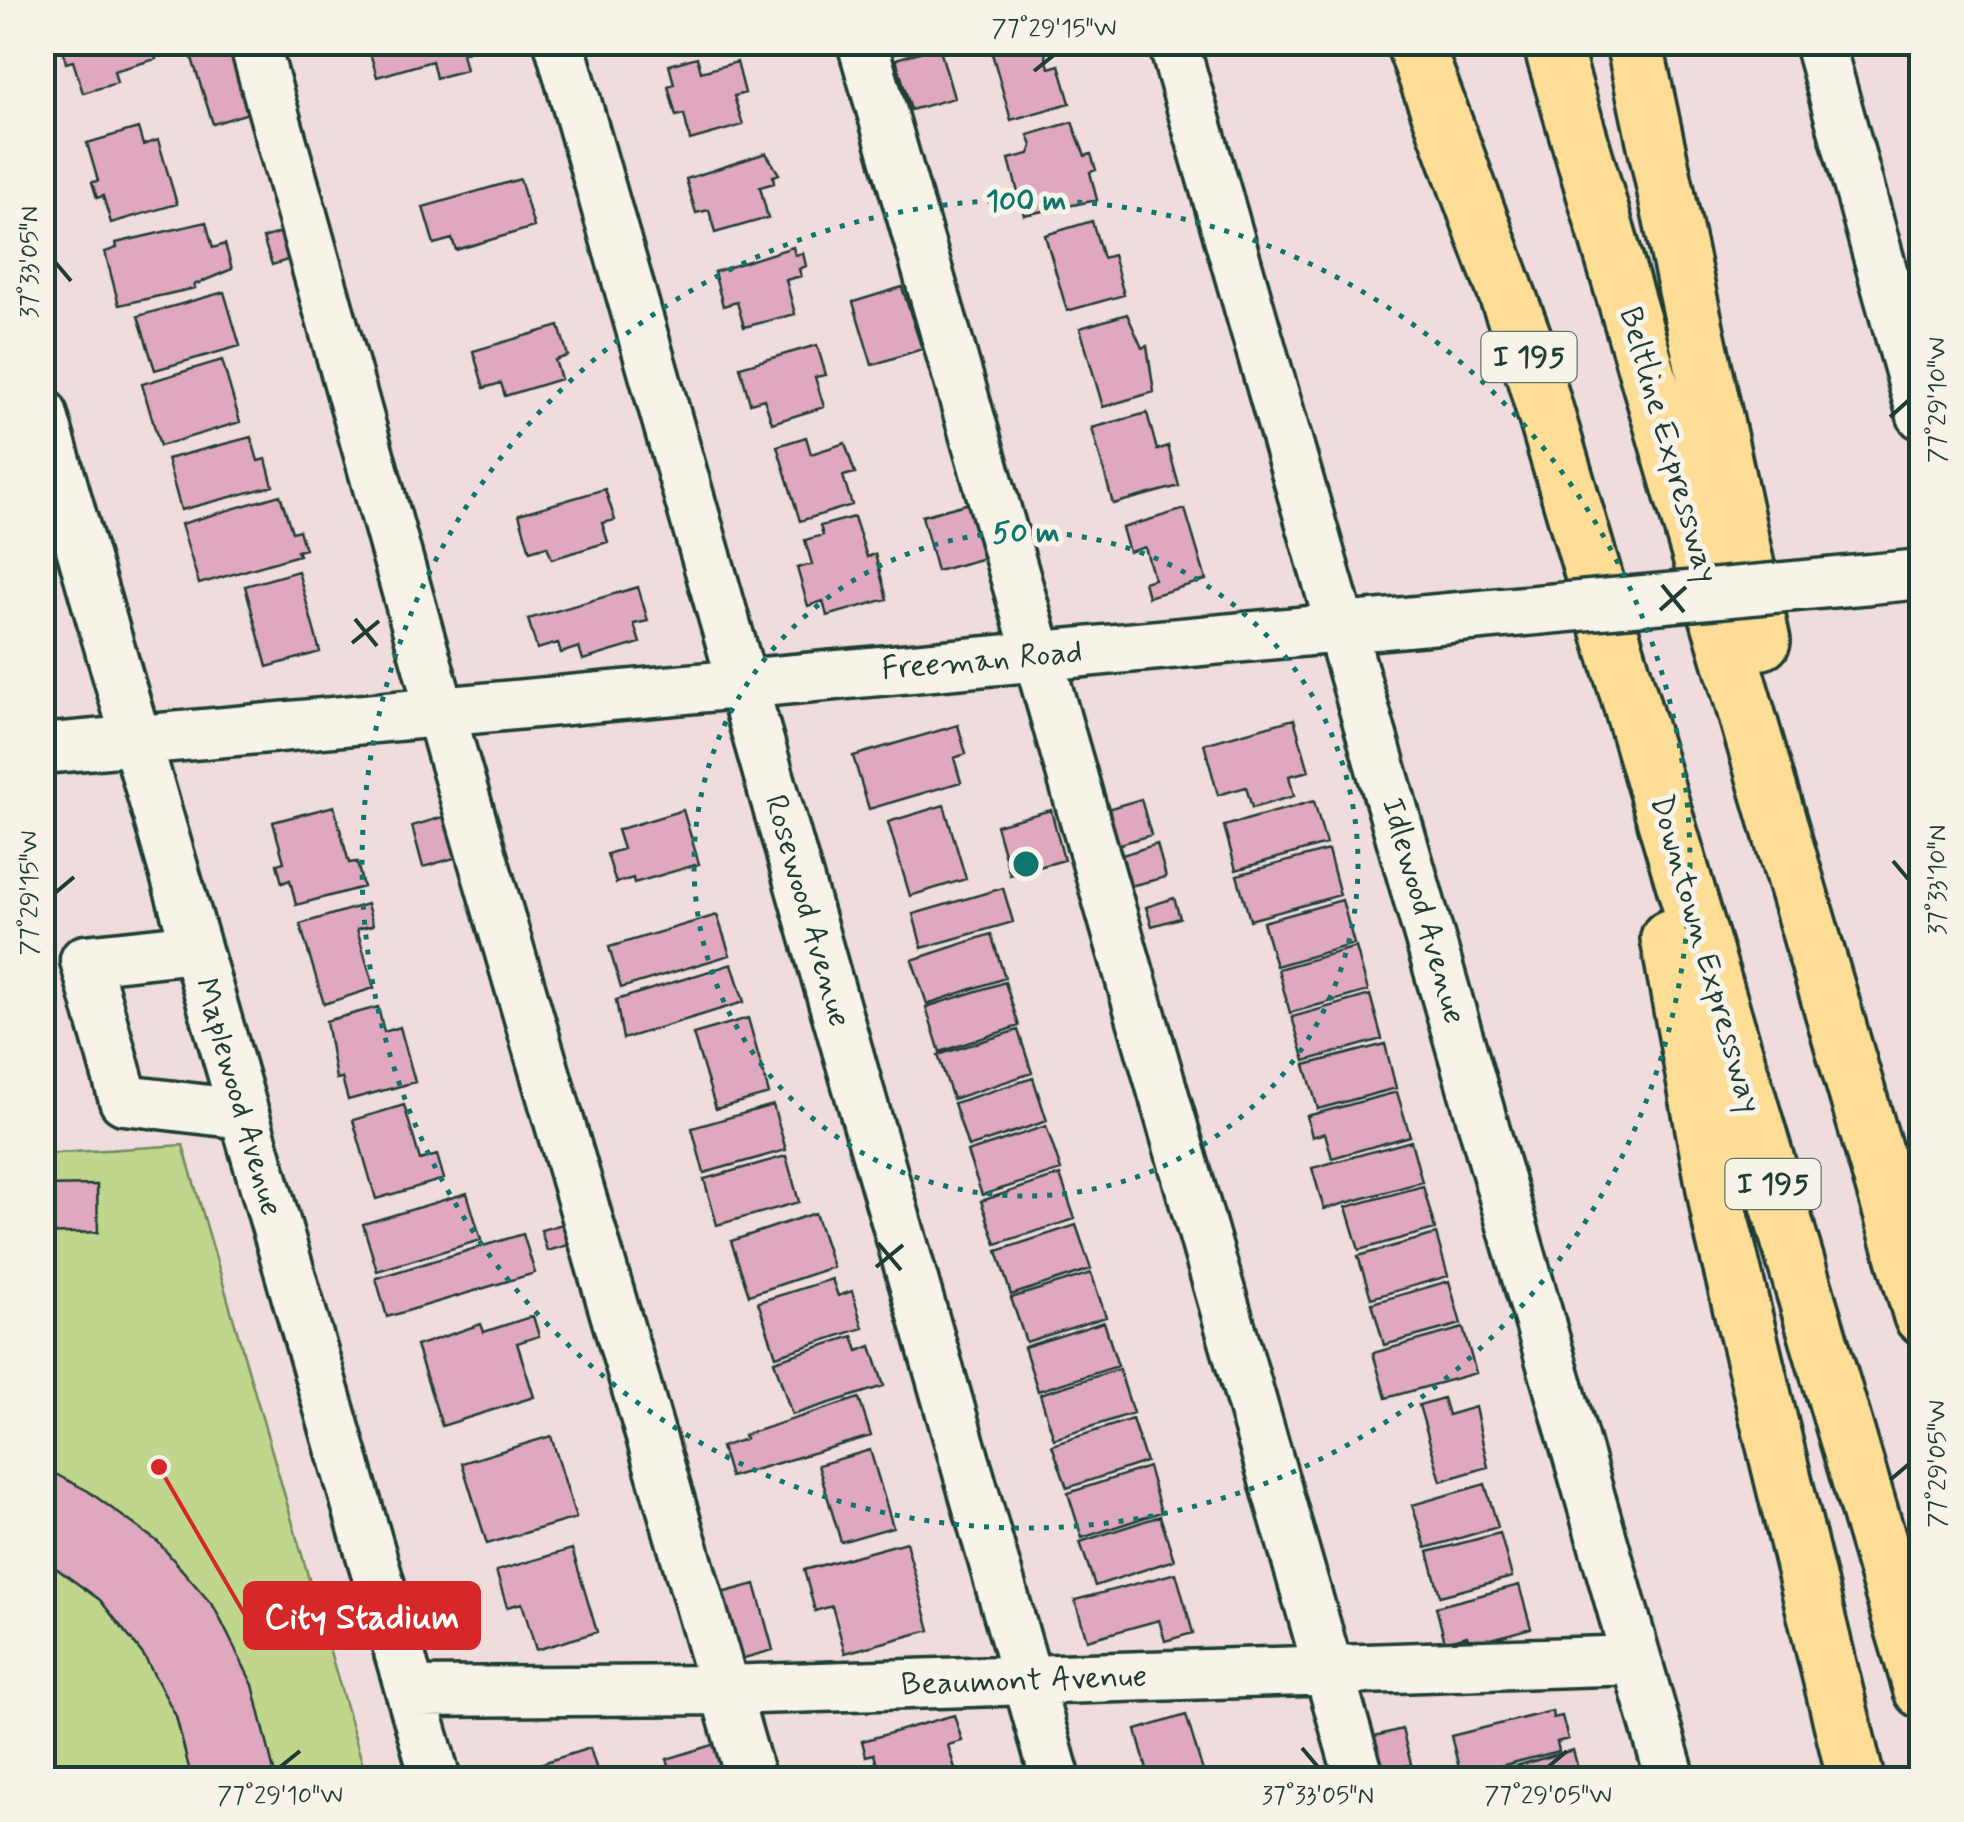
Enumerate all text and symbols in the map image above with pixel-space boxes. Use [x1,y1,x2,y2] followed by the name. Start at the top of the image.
[992,13,1116,46] text: 77°29'15"W
[986,182,1066,221] text: 100 m
[14,206,47,318] text: 37°33'05"N
[1609,302,1727,588] street label: Beltline Expressway
[1482,332,1576,382] road number: I 195
[1922,337,1955,463] text: 77°29'10"W
[992,514,1060,553] text: 50 m
[880,631,1084,691] street label: Freeman Road
[754,790,860,1032] street label: Rosewood Avenue
[1639,790,1771,1118] street label: Downtown Expressway
[1371,793,1475,1029] street label: Idlewood Avenue
[1922,825,1955,935] text: 37°33'10"N
[14,831,47,955] text: 77°29'15"W
[1008,846,1044,882] centre of rings
[184,973,292,1221] street label: Maplewood Avenue
[1726,1159,1820,1209] road number: I 195
[1922,1400,1955,1528] text: 77°29'05"W
[245,1583,479,1648] callout: City Stadium
[265,1595,459,1641] text: City Stadium
[900,1656,1148,1706] street label: Beaumont Avenue
[217,1780,343,1813] text: 77°29'10"W
[1262,1780,1374,1813] text: 37°33'05"N
[1484,1780,1612,1813] text: 77°29'05"W

